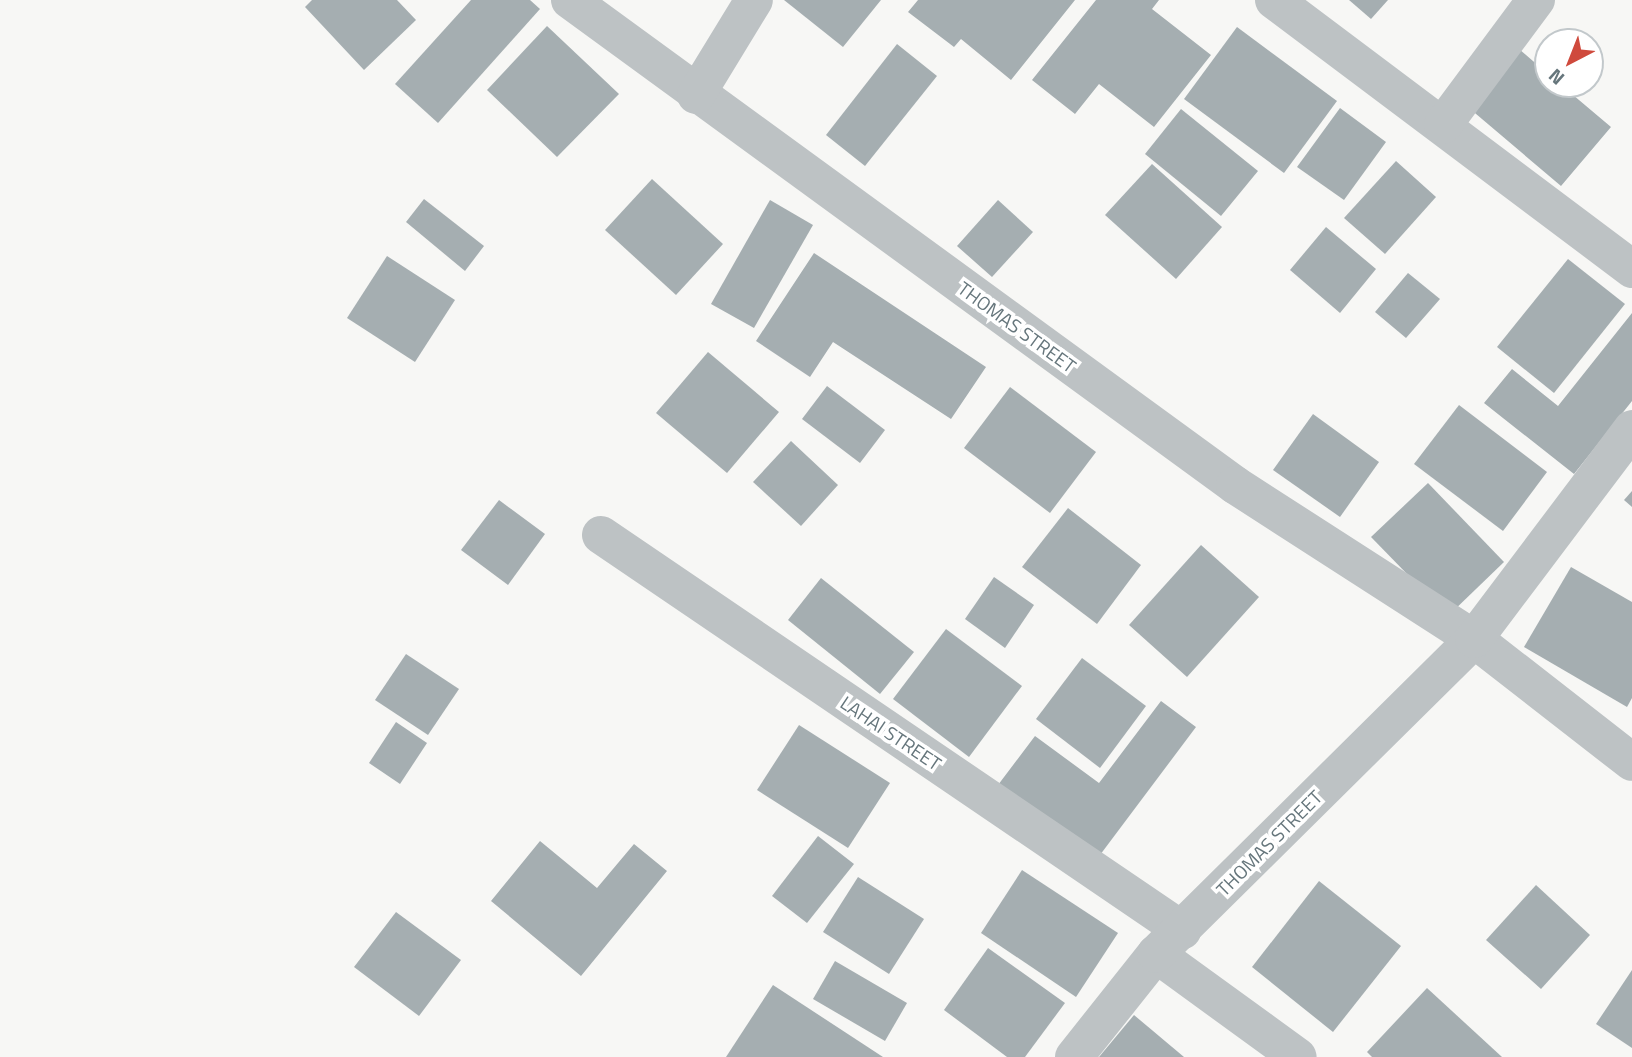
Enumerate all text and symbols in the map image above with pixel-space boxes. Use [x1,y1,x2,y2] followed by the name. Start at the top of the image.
[1534,28,1604,98] north arrow
[1541,62,1571,93] text: N
[954,277,1080,377] street label: THOMAS STREET
[836,691,946,775] street label: LAHAI STREET
[1211,785,1327,901] street label: THOMAS STREET

